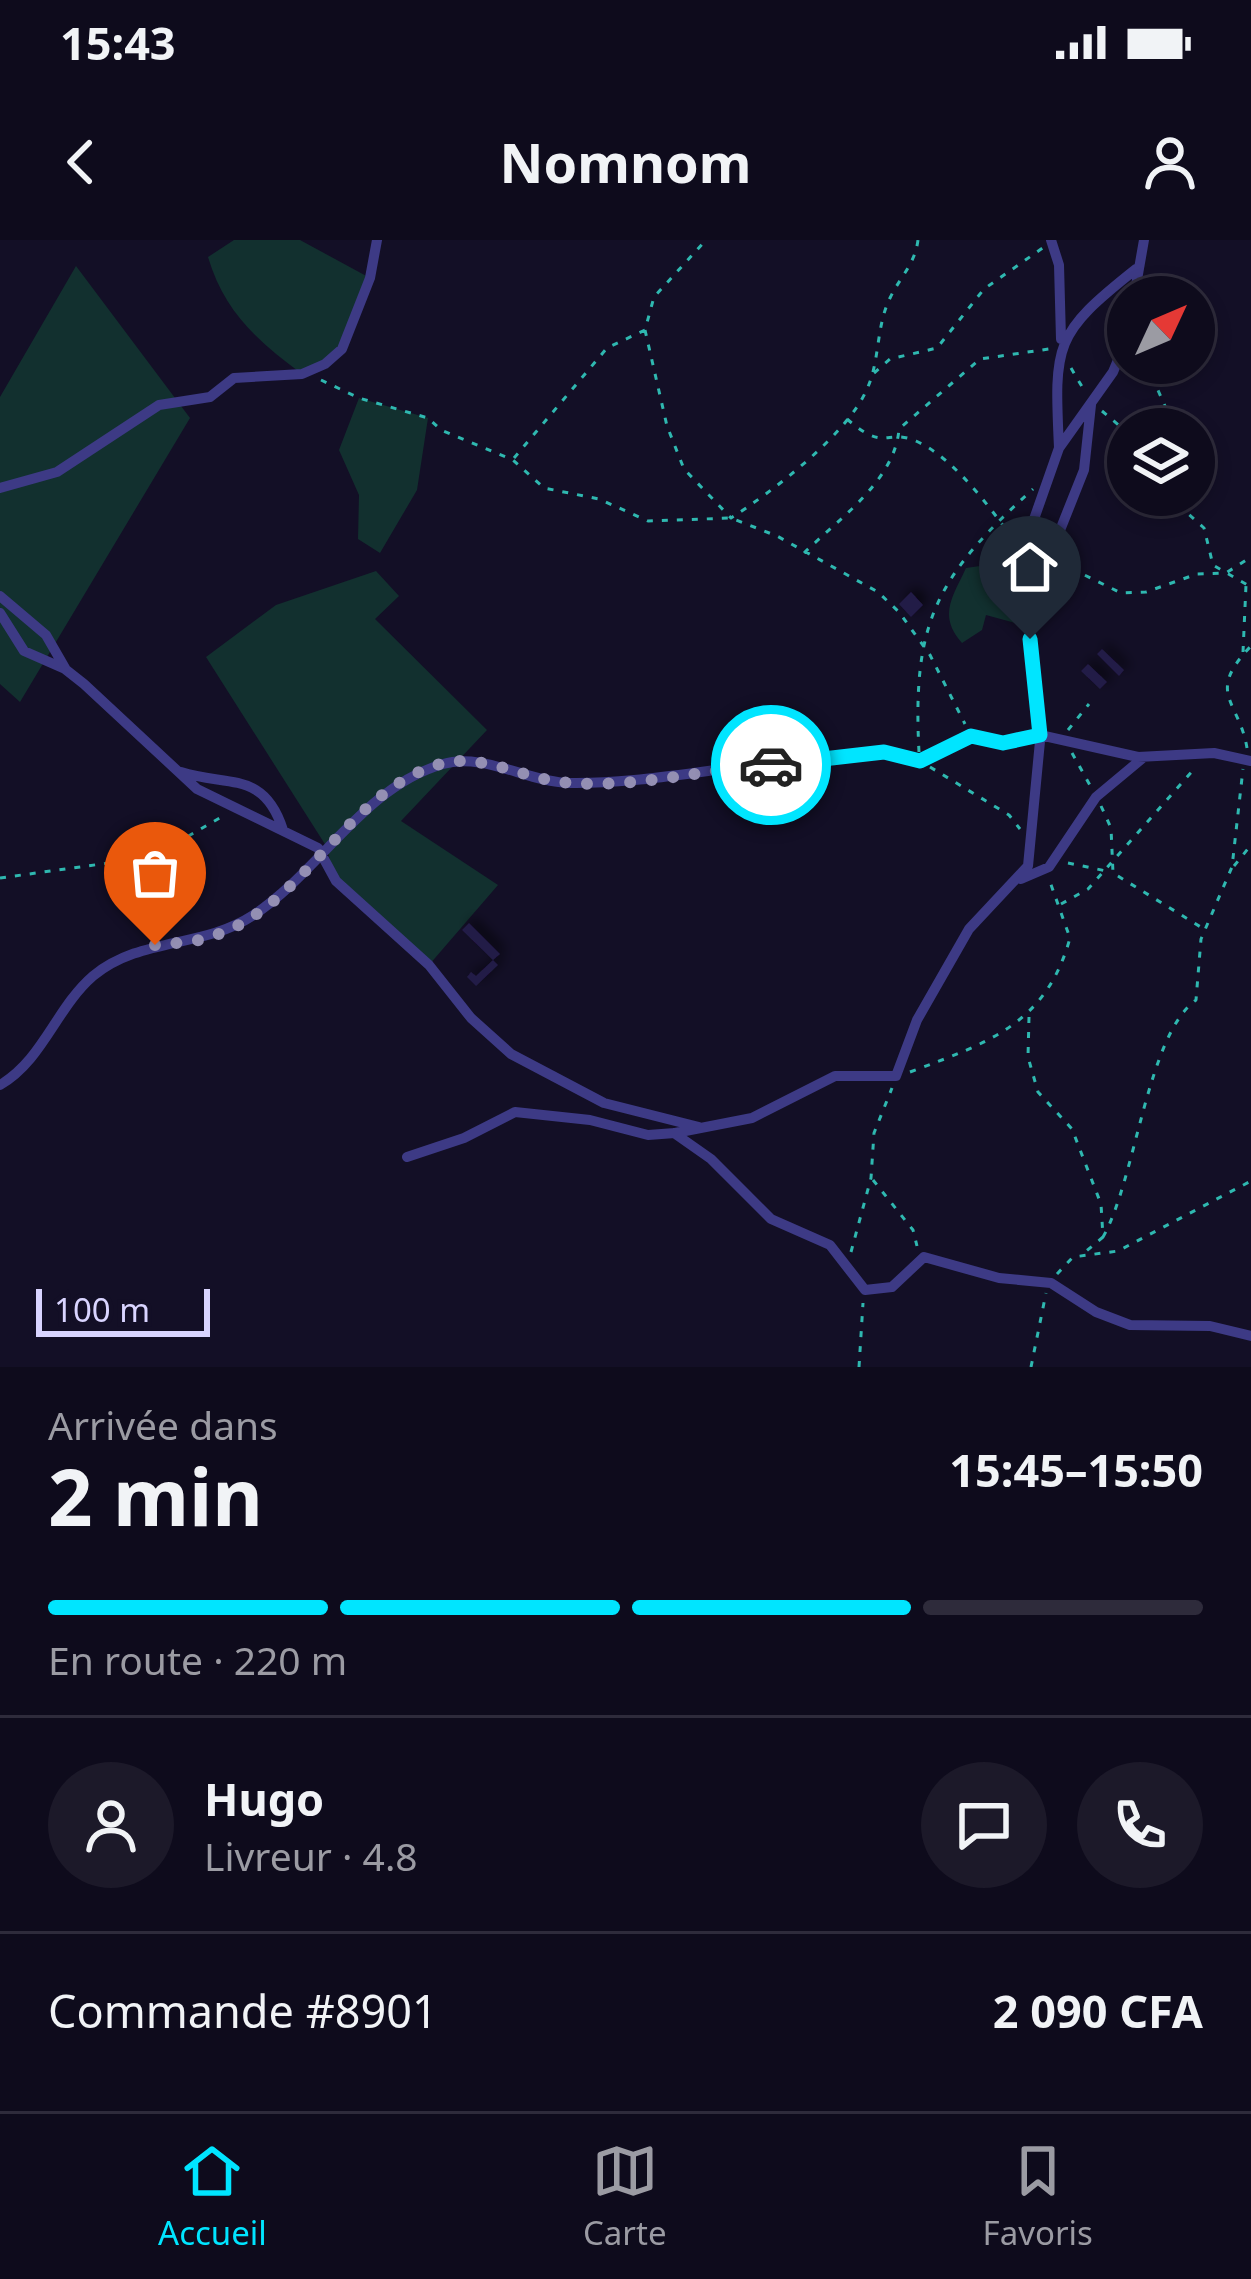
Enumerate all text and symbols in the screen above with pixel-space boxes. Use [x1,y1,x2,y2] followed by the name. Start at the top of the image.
[60,12,176,73] text: 15:43
[500,125,751,199] text: Nomnom
[48,129,114,195] icon: back
[1137,129,1203,195] icon: person
[1107,276,1215,384] north arrow
[1107,276,1215,516] map controls
[1107,408,1215,516] button: layers
[979,516,1081,639] pin
[997,534,1063,600] icon: home
[711,705,831,825] courier
[738,732,804,798] icon: car
[104,822,206,945] pin
[122,840,188,906] icon: bag
[36,1283,210,1336] scale bar
[54,1287,150,1332] text: 100 m
[48,1398,278,1451] text: Arrivée dans
[949,1439,1203,1500] text: 15:45–15:50
[48,1443,263,1549] text: 2 min
[48,1633,347,1686] text: En route · 220 m
[48,1762,174,1888] button: person
[921,1762,1047,1888] button: chat
[1077,1762,1203,1888] button: phone
[204,1768,324,1829] text: Hugo
[204,1829,418,1882] text: Livreur · 4.8
[48,1980,438,2041] text: Commande #8901
[993,1980,1203,2041] text: 2 090 CFA
[158,2138,267,2255] tab: Accueil
[583,2138,667,2255] tab: Carte
[983,2138,1093,2255] tab: Favoris

